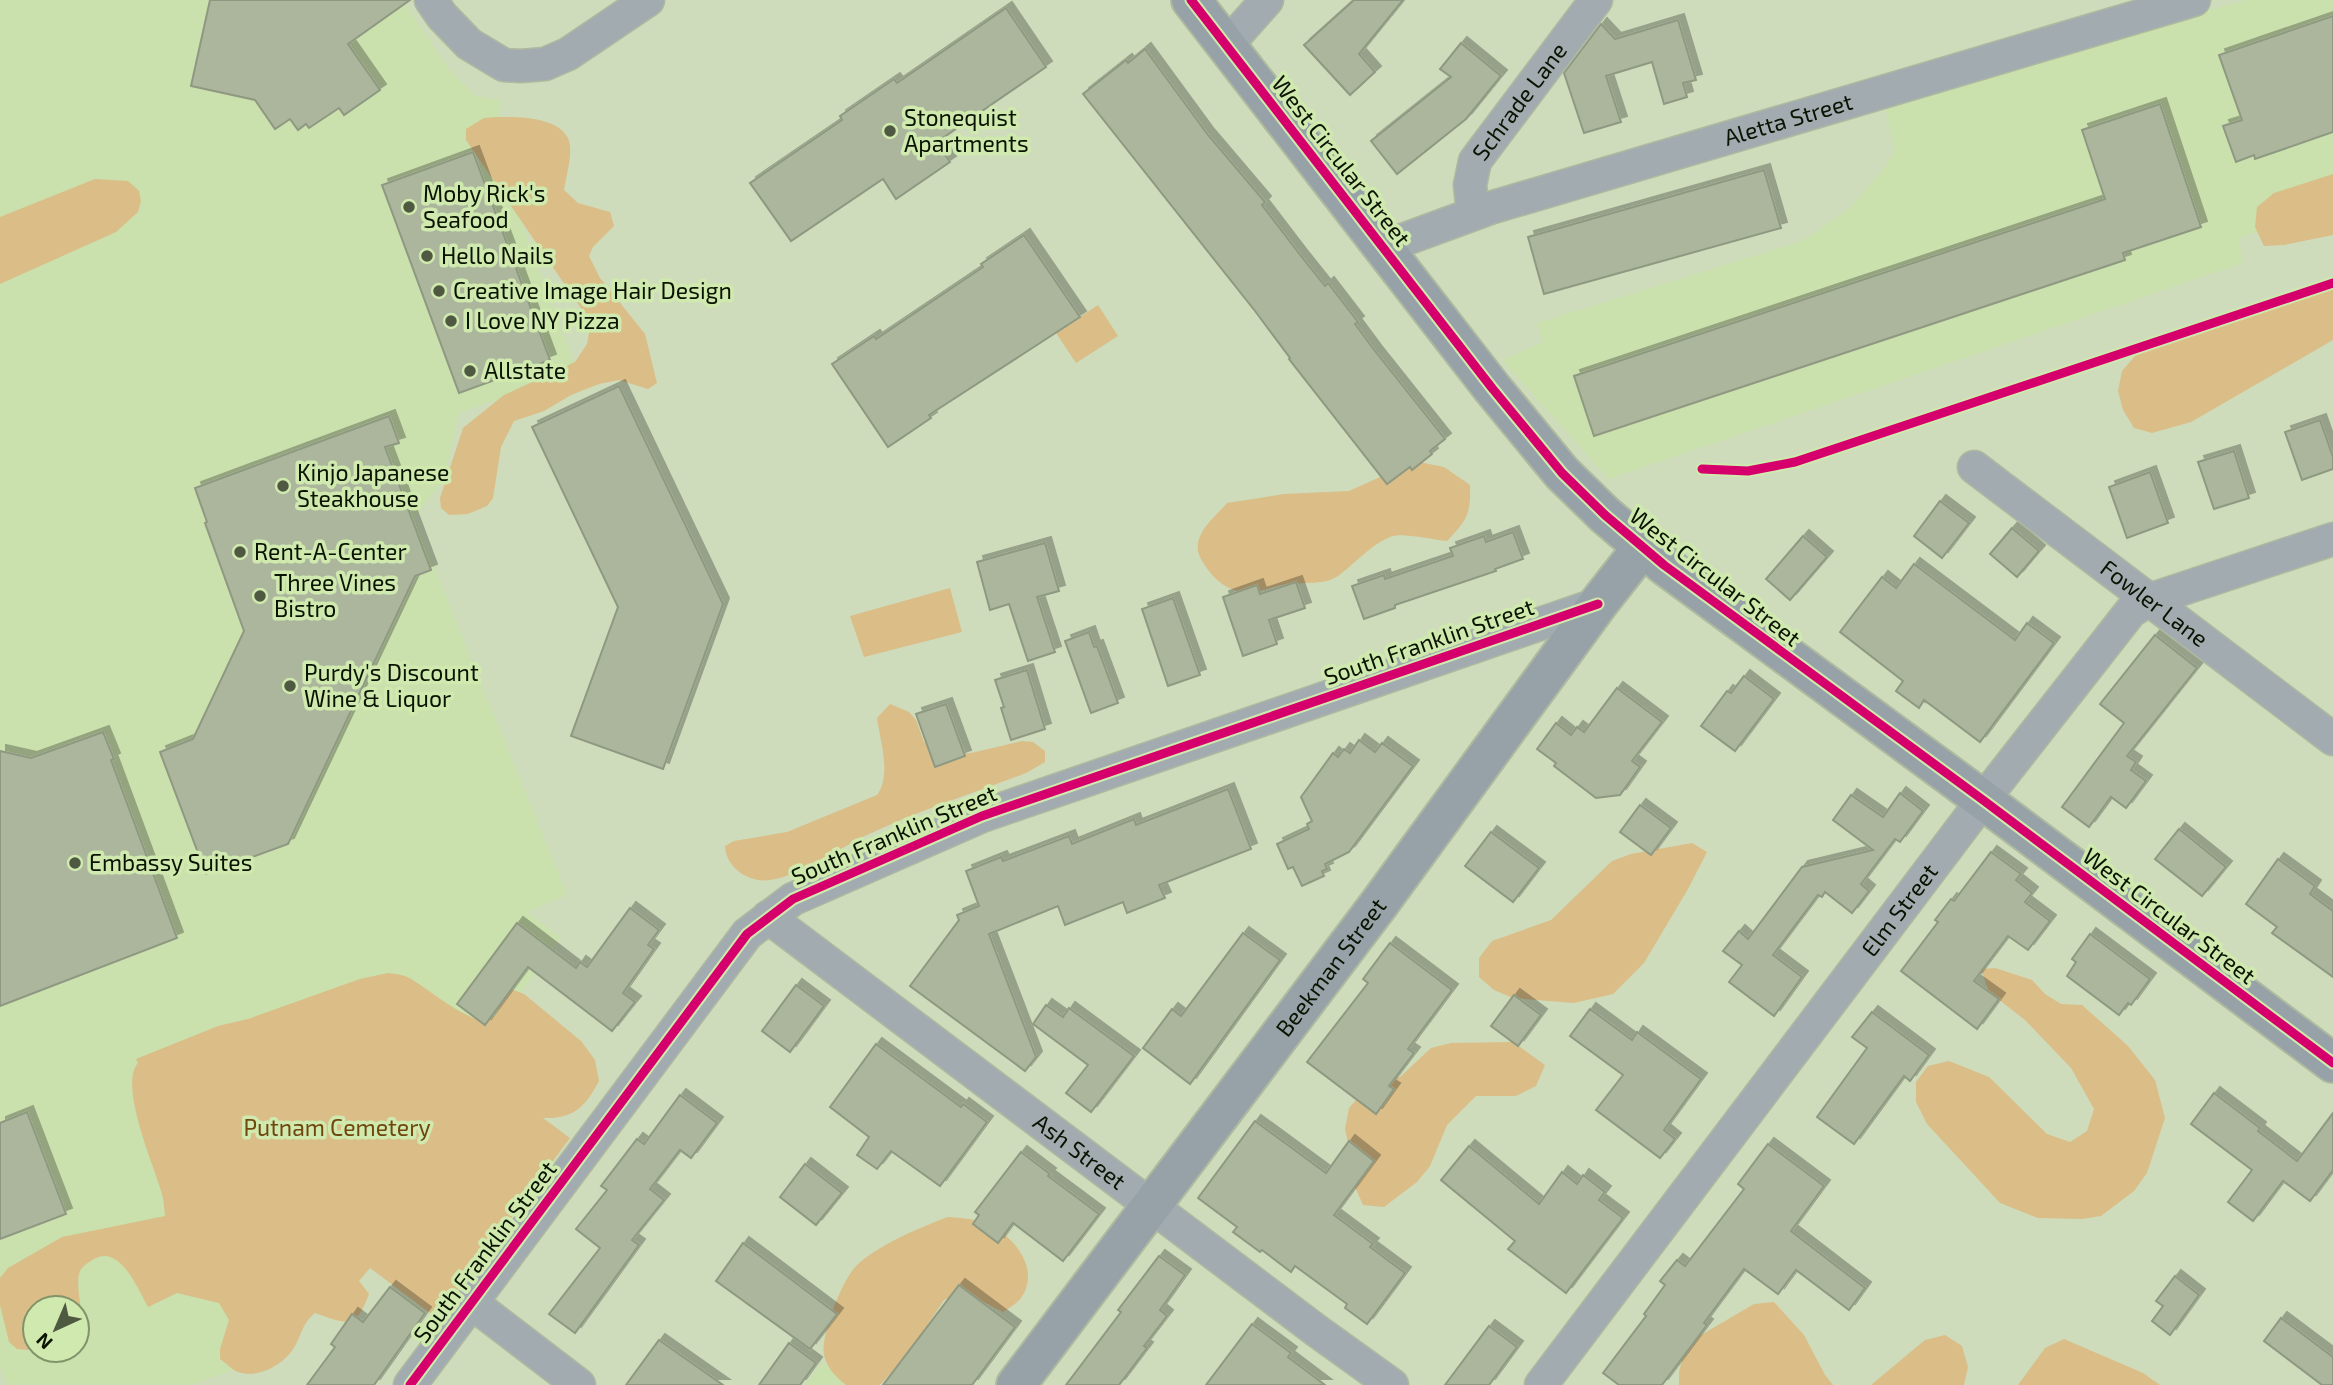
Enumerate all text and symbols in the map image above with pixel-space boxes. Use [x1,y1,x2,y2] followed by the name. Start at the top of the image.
[1466,36,1572,165] street label: Schrade Lane
[1267,70,1417,251] street label: West Circular Street
[1720,87,1856,151] street label: Aletta Street
[904,103,1029,157] place label: Stonequist Apartments
[882,123,898,139] marker: Stonequist Apartments
[423,179,545,233] place label: Moby Rick's Seafood
[401,199,417,215] marker: Moby Rick's Seafood
[441,241,554,269] place label: Hello Nails
[419,248,435,264] marker: Hello Nails
[453,276,732,304] place label: Creative Image Hair Design
[431,283,447,299] marker: Creative Image Hair Design
[465,306,620,334] place label: I Love NY Pizza
[443,313,459,329] marker: I Love NY Pizza
[484,356,566,384] place label: Allstate
[462,363,478,379] marker: Allstate
[297,458,449,512] place label: Kinjo Japanese Steakhouse
[275,478,291,494] marker: Kinjo Japanese Steakhouse
[1625,501,1807,652] street label: West Circular Street
[254,537,407,565] place label: Rent-A-Center
[232,544,248,560] marker: Rent-A-Center
[2096,553,2214,652] street label: Fowler Lane
[274,568,396,622] place label: Three Vines Bistro
[252,588,268,604] marker: Three Vines Bistro
[1320,592,1538,690] street label: South Franklin Street
[304,658,479,712] place label: Purdy's Discount Wine & Liquor
[282,678,298,694] marker: Purdy's Discount Wine & Liquor
[787,778,1001,890] street label: South Franklin Street
[2078,841,2262,989] street label: West Circular Street
[89,848,252,876] place label: Embassy Suites
[67,855,83,871] marker: Embassy Suites
[1855,858,1943,962] street label: Elm Street
[1269,892,1392,1042] street label: Beekman Street
[1028,1107,1132,1195] street label: Ash Street
[243,1113,431,1141] park label: Putnam Cemetery
[407,1155,562,1348] street label: South Franklin Street
[21,1294,91,1364] north arrow
[31,1329,57,1355] text: N

